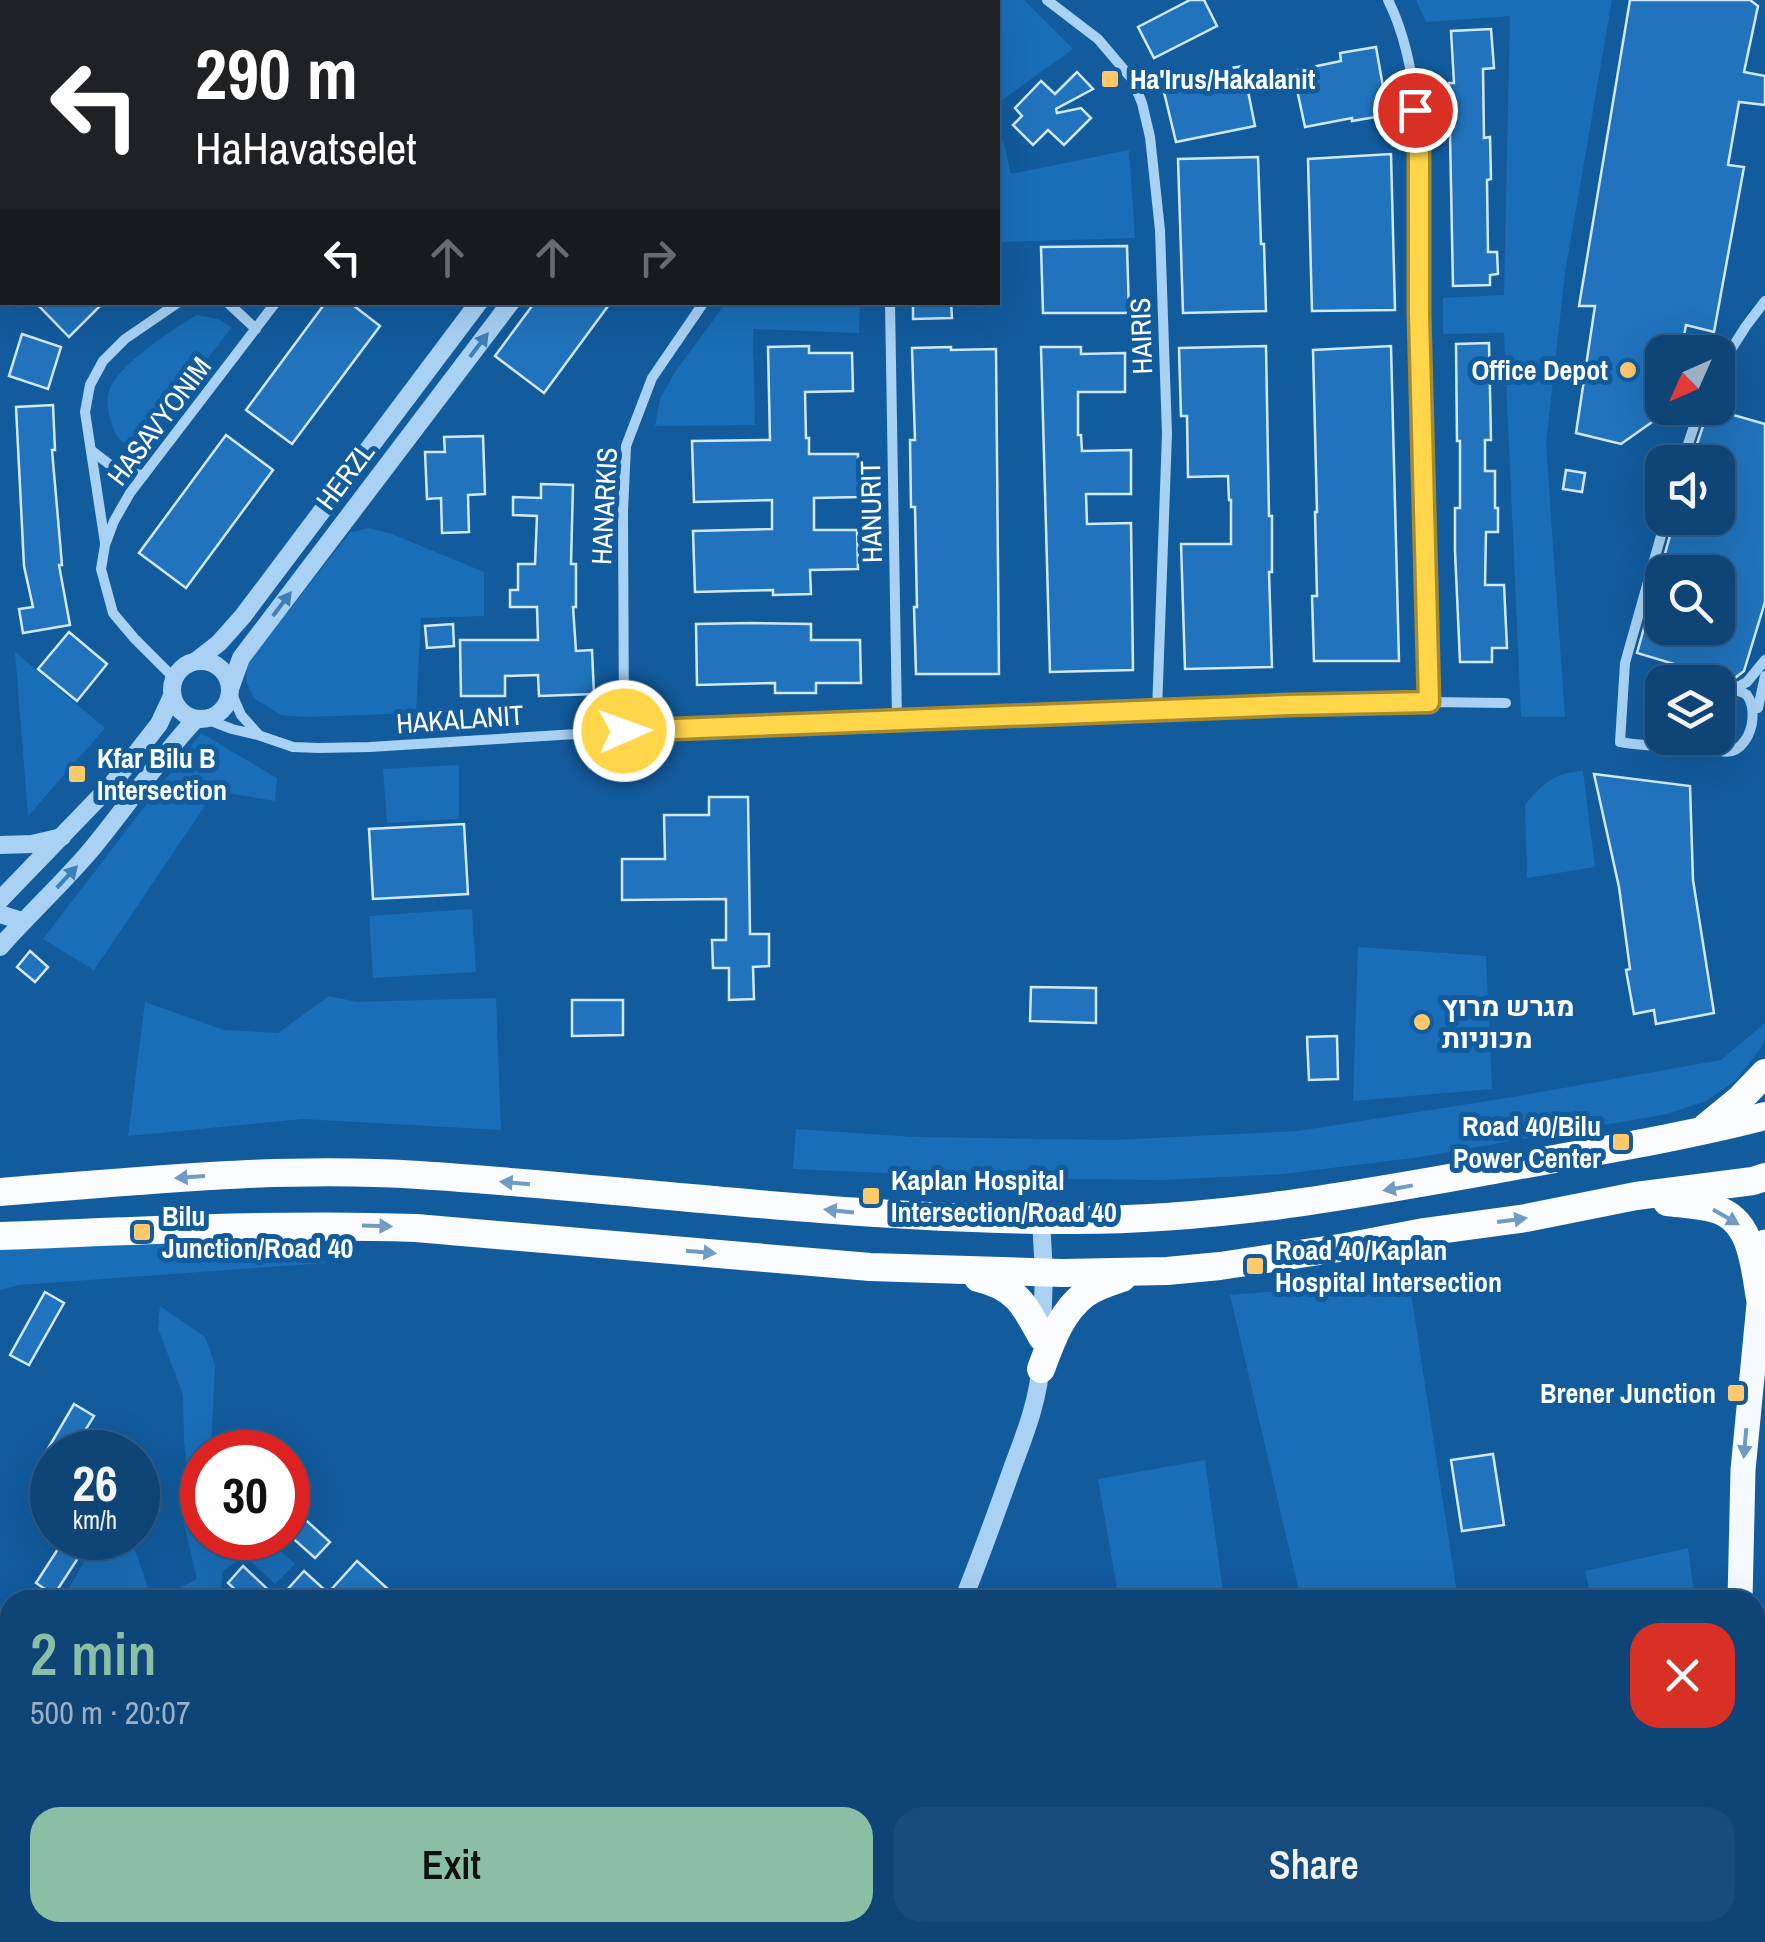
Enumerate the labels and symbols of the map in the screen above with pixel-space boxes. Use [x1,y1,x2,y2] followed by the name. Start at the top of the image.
[1130,60,1316,98] place label: Ha'Irus/Hakalanit
[1099,68,1121,90] marker: Ha'Irus/Hakalanit
[1373,68,1458,153] pin
[1121,297,1161,375] street label: HAIRIS
[468,332,488,358] one-way arrow
[1645,335,1735,425] north arrow
[98,349,220,493] street label: HASAVYONIM
[1471,351,1608,389] place label: Office Depot
[1617,359,1639,381] marker: Office Depot
[307,434,383,517] street label: HERZL
[582,446,626,566] street label: HANARKIS
[851,461,891,563] street label: HANURIT
[272,591,292,617] one-way arrow
[572,679,676,783] position arrow
[395,696,525,742] street label: HAKALANIT
[97,739,227,809] place label: Kfar Bilu B Intersection
[66,763,88,785] marker: Kfar Bilu B Intersection
[56,865,79,889] one-way arrow
[1442,987,1575,1057] place label: מגרש מרוץ מכוניות
[1411,1011,1433,1033] marker: מגרש מרוץ מכוניות
[1453,1107,1601,1177] place label: Road 40/Bilu Power Center
[1610,1131,1632,1153] marker: Road 40/Bilu Power Center
[891,1161,1117,1231] place label: Kaplan Hospital Intersection/Road 40
[174,1169,206,1185] one-way arrow
[498,1175,530,1191] one-way arrow
[1382,1181,1413,1196] one-way arrow
[860,1185,882,1207] marker: Kaplan Hospital Intersection/Road 40
[162,1197,353,1267] place label: Bilu Junction/Road 40
[822,1202,854,1218] one-way arrow
[1712,1208,1740,1226] one-way arrow
[1497,1211,1528,1227] one-way arrow
[362,1219,394,1235] one-way arrow
[131,1221,153,1243] marker: Bilu Junction/Road 40
[1275,1231,1502,1301] place label: Road 40/Kaplan Hospital Intersection
[686,1244,718,1260] one-way arrow
[1244,1255,1266,1277] marker: Road 40/Kaplan Hospital Intersection
[1540,1374,1716,1412] place label: Brener Junction
[1725,1382,1747,1404] marker: Brener Junction
[1737,1428,1753,1460] one-way arrow
[180,1430,310,1560] speed limit sign: 30

